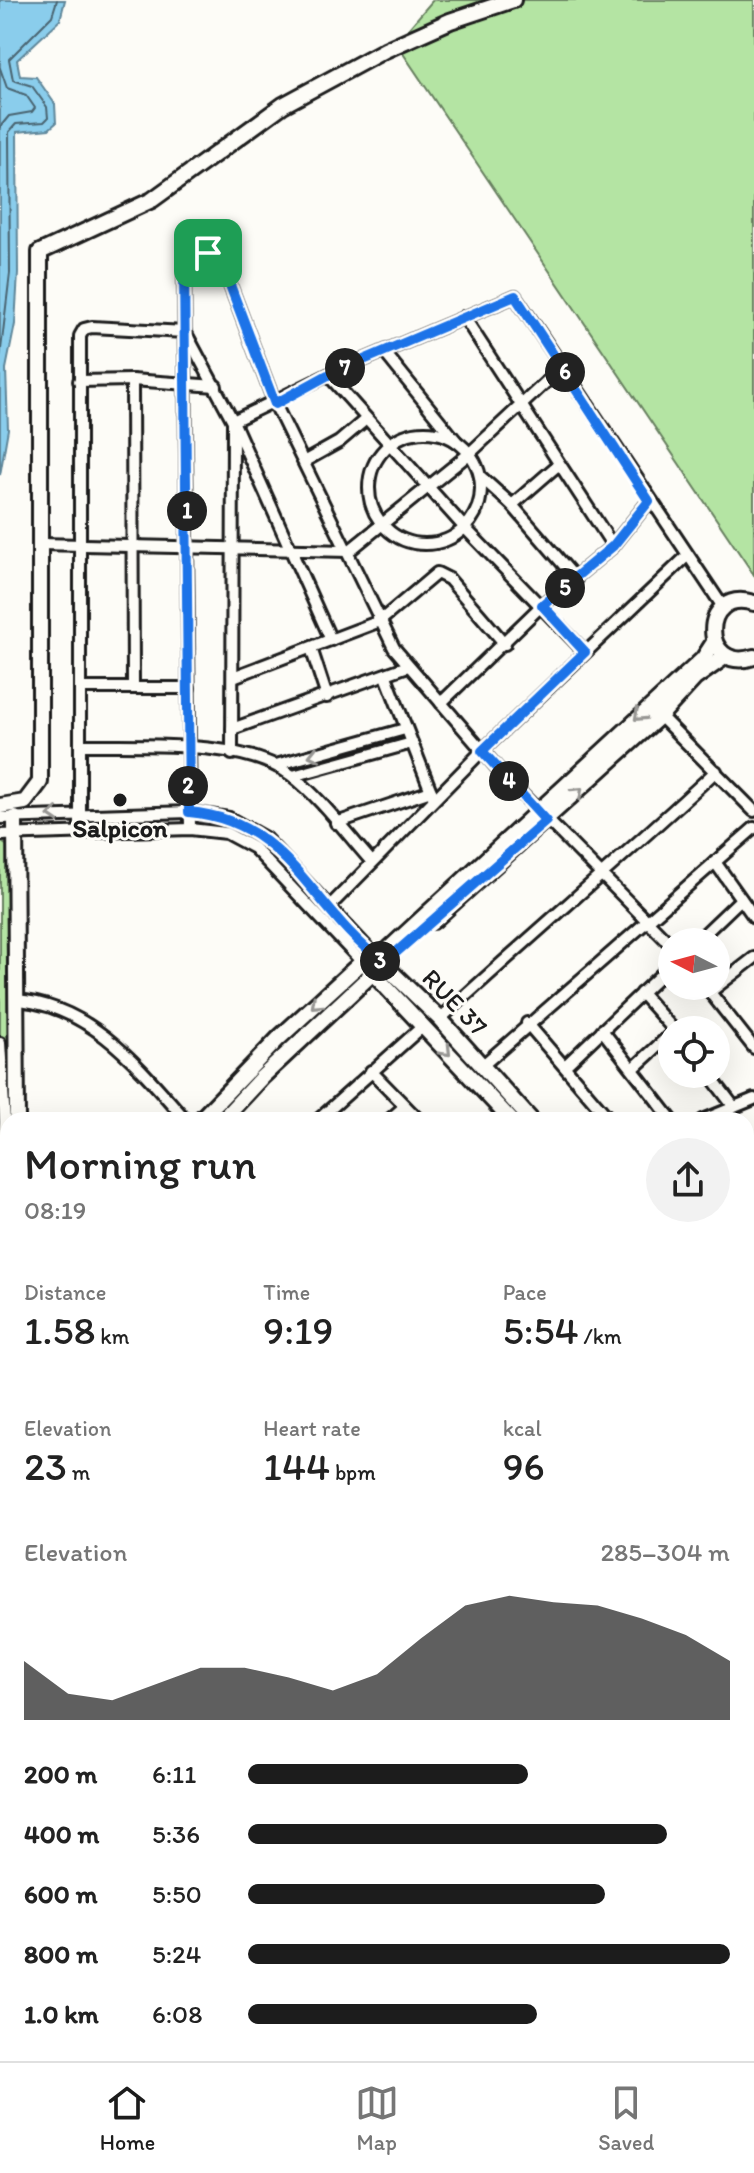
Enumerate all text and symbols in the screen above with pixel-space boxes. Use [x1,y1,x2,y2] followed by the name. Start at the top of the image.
[174,219,242,287] pin
[186,231,230,275] icon: arrive
[325,348,365,388] pin: 7
[545,352,585,392] pin: 6
[340,354,350,381] text: 7
[559,358,571,385] text: 6
[167,491,207,531] pin: 1
[182,497,192,524] text: 1
[545,568,585,608] pin: 5
[559,574,571,601] text: 5
[633,706,648,720] one-way arrow
[307,746,321,763] one-way arrow
[489,761,529,801] pin: 4
[168,766,208,806] pin: 2
[502,767,516,794] text: 4
[182,772,194,799] text: 2
[569,786,583,801] one-way arrow
[111,791,129,809] marker: Salpicon
[46,806,59,823] one-way arrow
[72,812,168,844] place label: Salpicon
[658,928,730,1000] north arrow
[658,928,730,1088] map controls
[360,941,400,981] pin: 3
[374,947,386,974] text: 3
[416,962,495,1042] street label: RUE 37
[311,994,325,1009] one-way arrow
[658,1016,730,1088] button: locate
[437,1042,451,1056] one-way arrow
[24,1137,257,1190] text: Morning run
[646,1138,730,1222] button: share
[24,1194,86,1226] text: 08:19
[24,1279,106,1306] text: Distance
[263,1279,310,1306] text: Time
[503,1279,547,1306] text: Pace
[24,1306,95,1354] text: 1.58
[263,1306,334,1354] text: 9:19
[503,1306,579,1354] text: 5:54
[95,1323,129,1350] text: km
[579,1323,622,1350] text: /km
[24,1415,111,1442] text: Elevation
[263,1415,361,1442] text: Heart rate
[503,1415,542,1442] text: kcal
[24,1442,67,1490] text: 23
[263,1442,330,1490] text: 144
[503,1442,545,1490] text: 96
[67,1459,90,1486] text: m
[330,1459,376,1486] text: bpm
[24,1536,127,1568] text: Elevation
[600,1536,730,1568] text: 285–304 m
[24,1758,97,1790] text: 200 m
[152,1758,196,1790] text: 6:11
[24,1818,99,1850] text: 400 m
[152,1818,200,1850] text: 5:36
[24,1878,98,1910] text: 600 m
[152,1878,202,1910] text: 5:50
[24,1938,98,1970] text: 800 m
[152,1938,201,1970] text: 5:24
[24,1998,99,2030] text: 1.0 km
[152,1998,202,2030] text: 6:08
[100,2081,155,2156] tab: Home
[355,2081,399,2156] tab: Map
[598,2081,654,2156] tab: Saved

